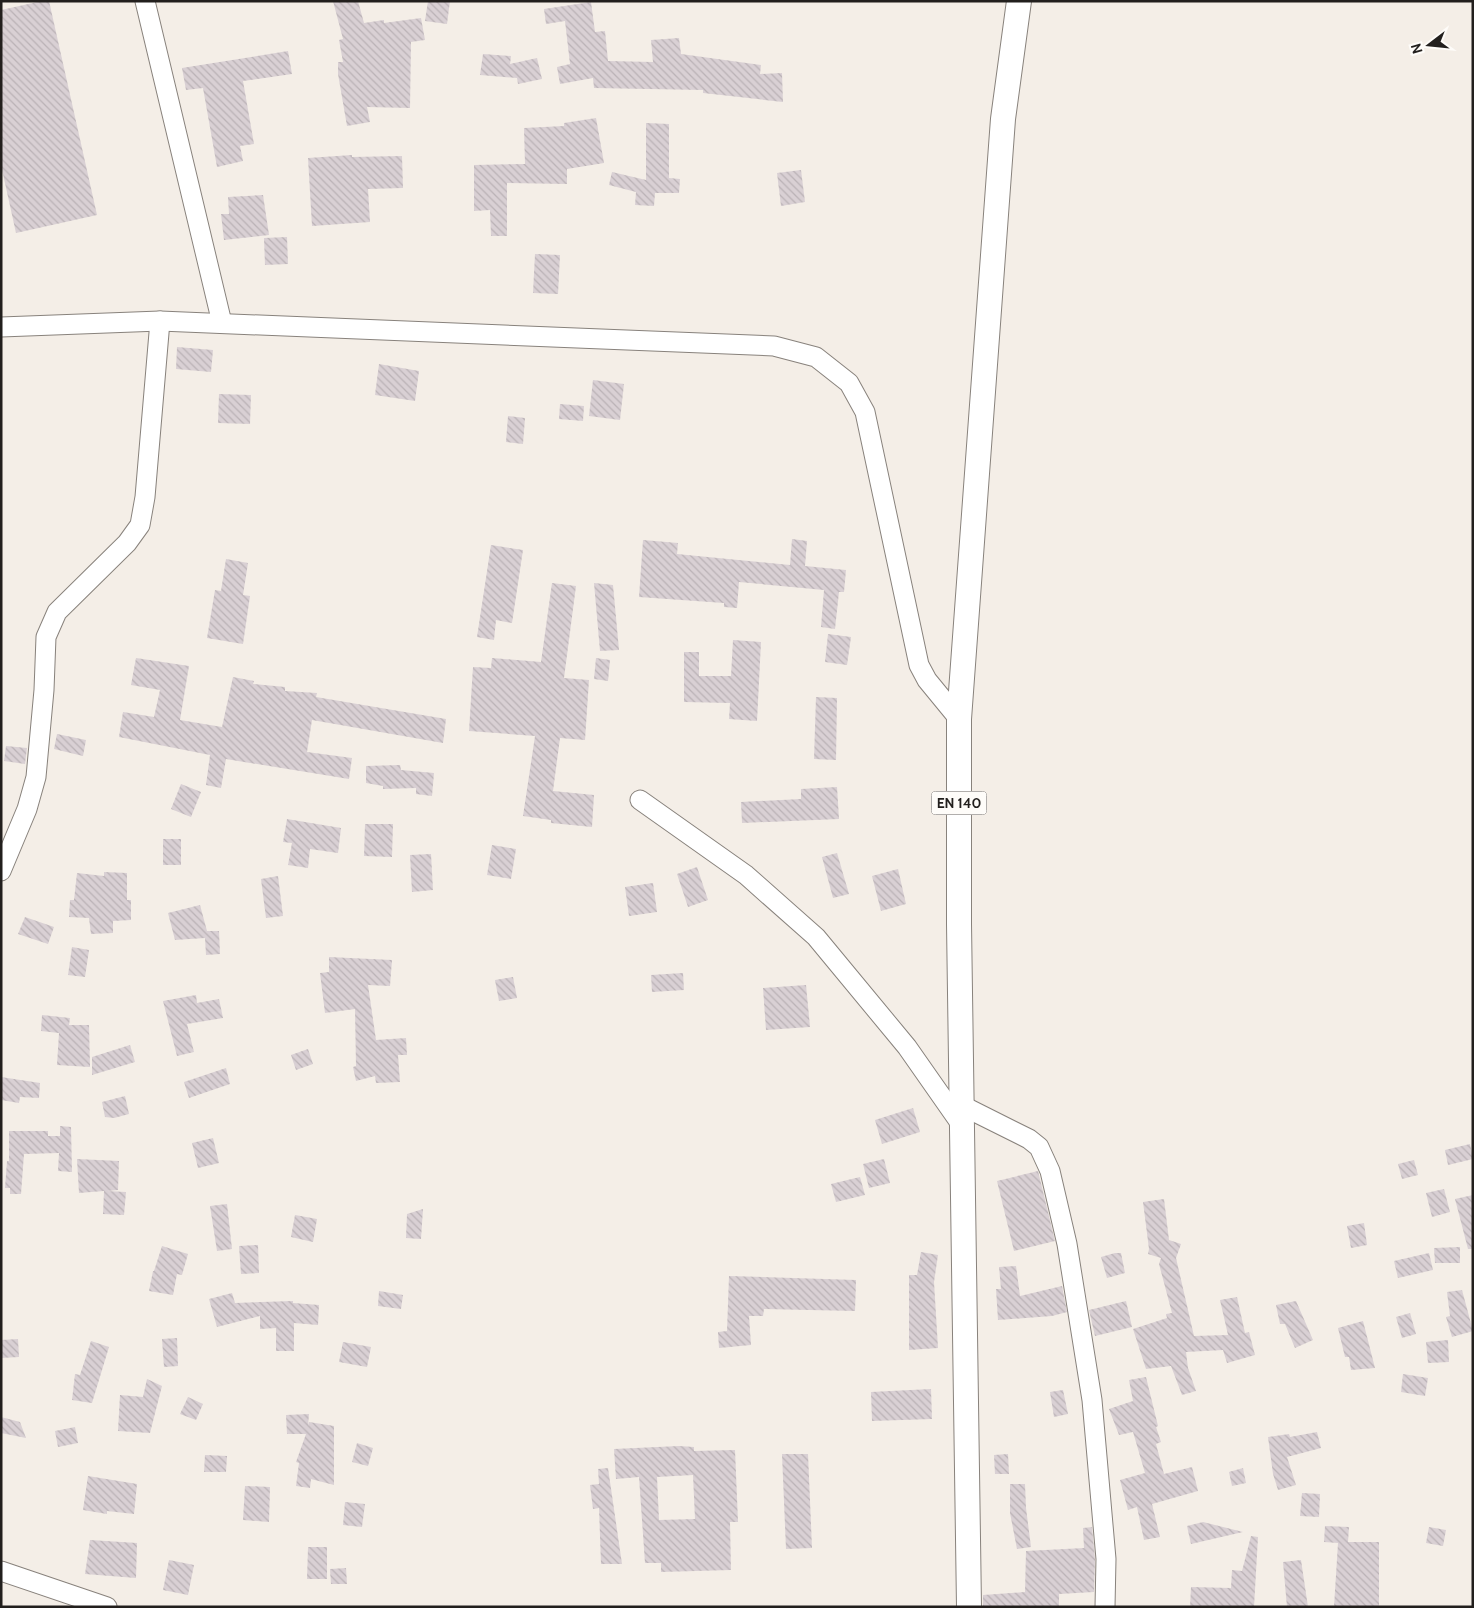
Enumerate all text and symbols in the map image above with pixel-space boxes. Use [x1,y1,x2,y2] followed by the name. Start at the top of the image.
[1404,20,1454,70] north arrow
[1406,41,1427,56] text: N
[932,791,986,814] road number: EN 140

